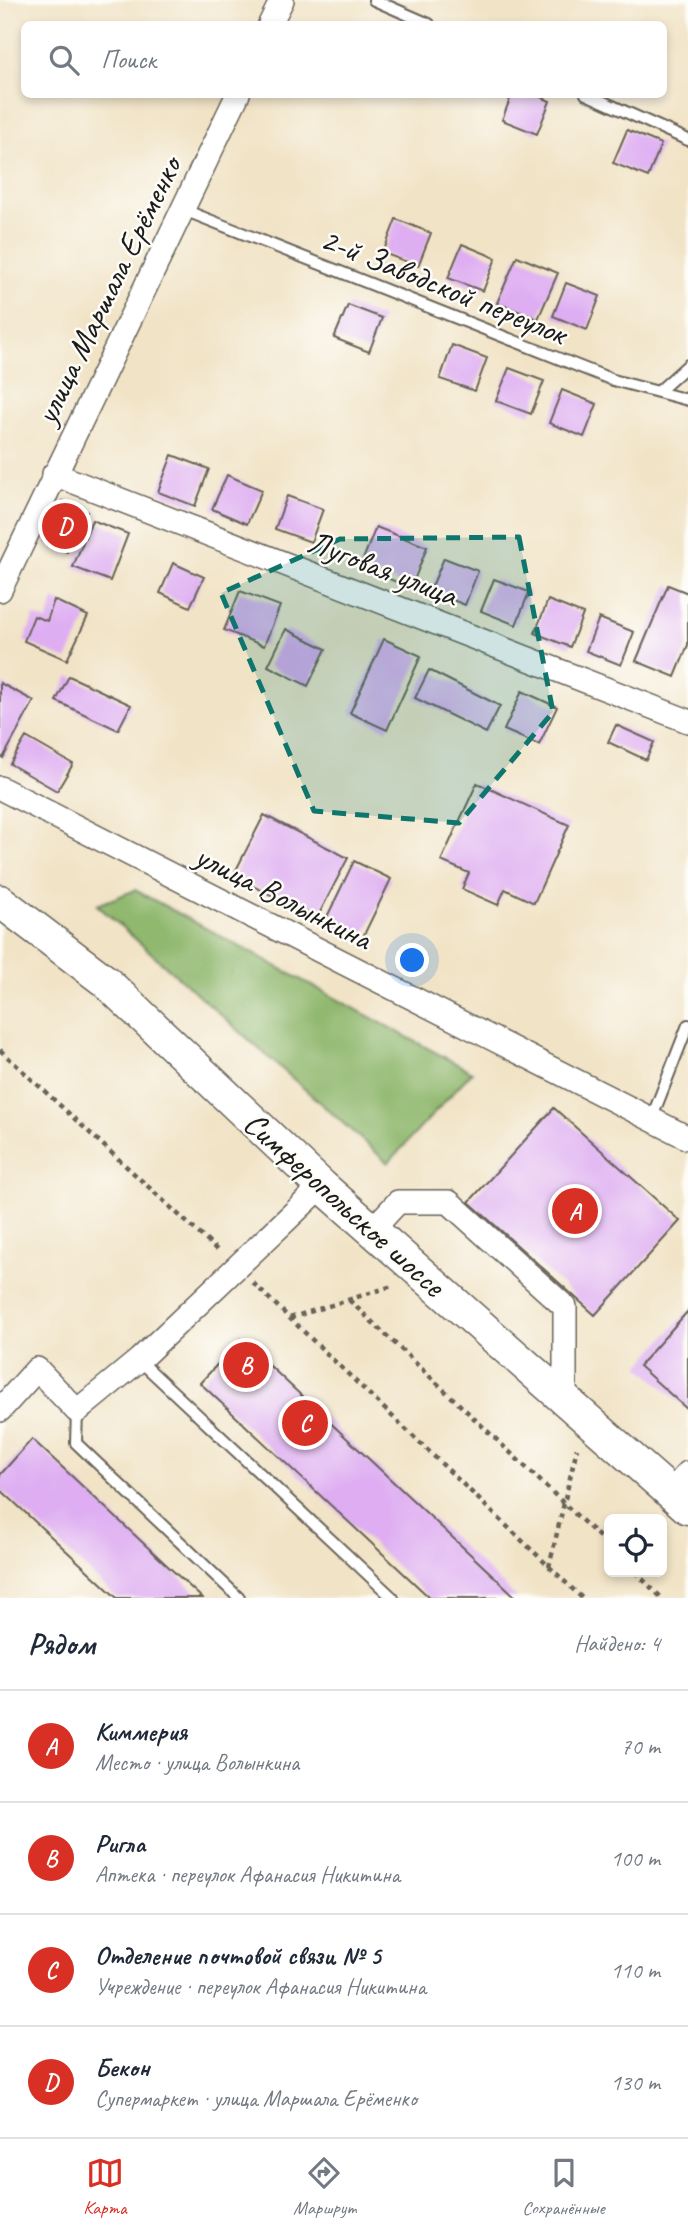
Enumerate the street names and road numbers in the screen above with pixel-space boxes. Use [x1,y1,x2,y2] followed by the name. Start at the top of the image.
[24,147,192,433] street label: улица Маршала Ерёменко
[315,218,575,355] street label: 2-й Заводской переулок
[302,520,466,617] street label: Луговая улица
[186,834,381,960] street label: улица Волынкина
[235,1102,456,1307] street label: Симферопольское шоссе

